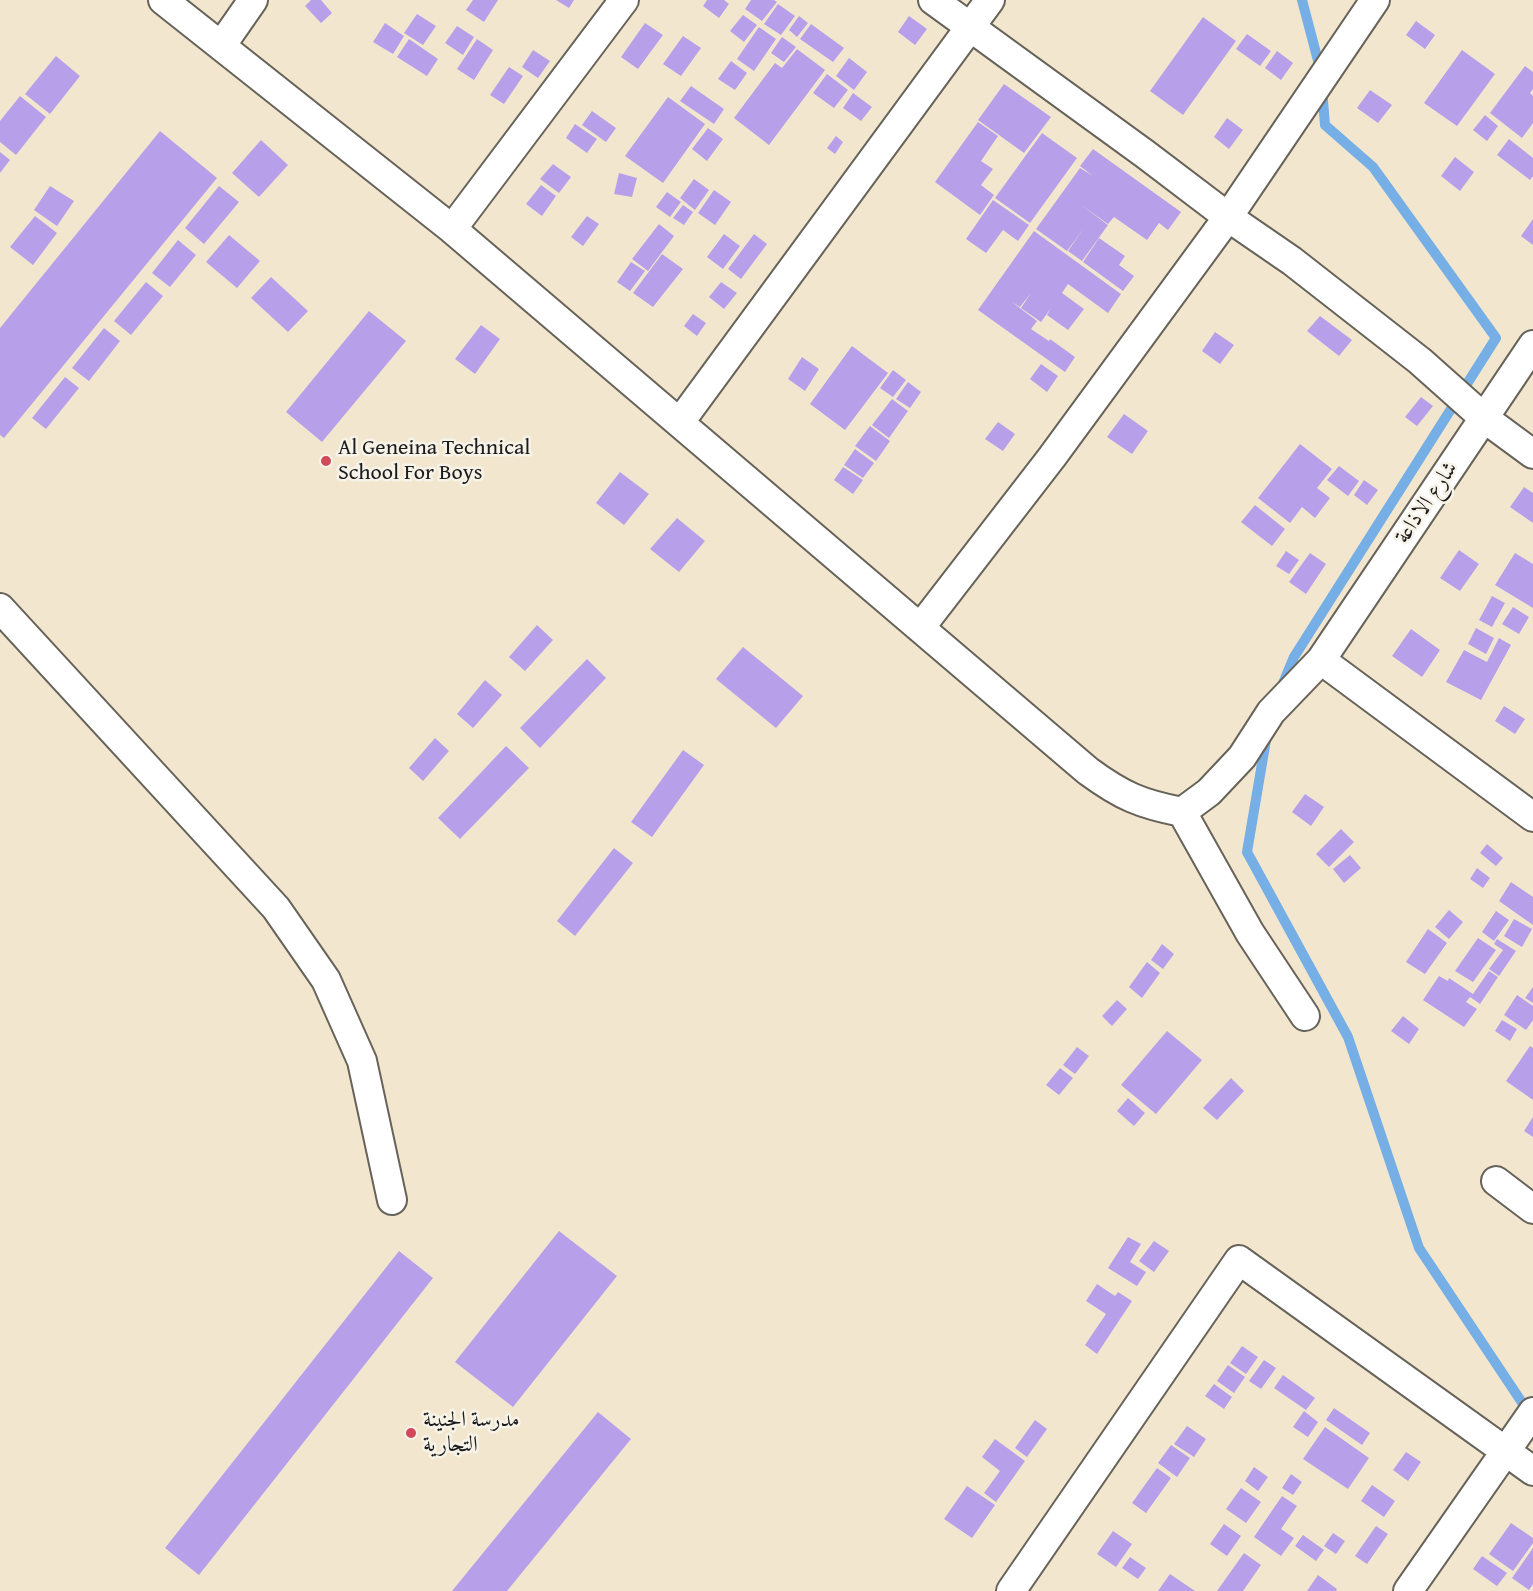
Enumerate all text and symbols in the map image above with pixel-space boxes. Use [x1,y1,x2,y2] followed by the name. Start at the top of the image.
[338,435,531,487] place label: Al Geneina Technical School For Boys
[319,454,333,468] marker: Al Geneina Technical School For Boys
[1390,457,1464,549] street label: شارع الاذاعة
[423,1407,519,1458] place label: مدرسة الجنينة التجارية
[404,1426,418,1440] marker: مدرسة الجنينة التجارية

